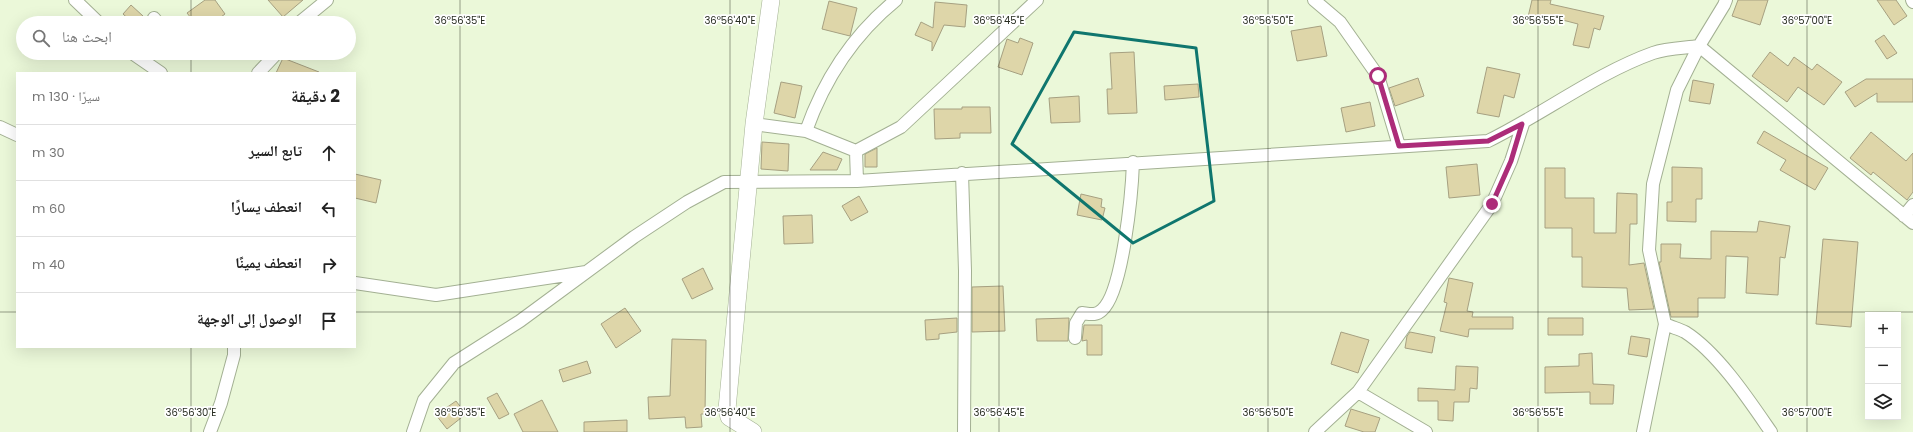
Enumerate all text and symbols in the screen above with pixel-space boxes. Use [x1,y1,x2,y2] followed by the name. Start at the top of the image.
[435,13,485,28] text: 36°56'35"E
[704,13,756,28] text: 36°56'40"E
[973,13,1025,28] text: 36°56'45"E
[1242,13,1294,28] text: 36°56'50"E
[1512,13,1564,28] text: 36°56'55"E
[1782,13,1832,28] text: 36°57'00"E
[16,16,356,60] search box
[62,26,112,47] text: ابحث هنا
[30,27,52,49] icon: search
[1369,67,1387,85] route start
[291,84,340,108] text: 2 دقيقة
[32,87,100,106] text: سيرًا · 130 m
[249,140,302,161] text: تابع السير
[318,142,340,164] icon: ahead
[32,143,65,162] text: 30 m
[1483,195,1501,213] route end
[231,196,302,217] text: انعطف يسارًا
[318,198,340,220] icon: left
[32,199,65,218] text: 60 m
[235,252,302,273] text: انعطف يمينًا
[318,254,340,276] icon: right
[32,255,65,274] text: 40 m
[197,308,302,329] text: الوصول إلى الوجهة
[318,310,340,332] icon: arrive
[1865,312,1901,420] map controls
[1865,312,1901,348] button: +
[1865,348,1901,384] button: −
[1865,384,1901,420] button: layers
[166,405,216,420] text: 36°56'30"E
[435,405,485,420] text: 36°56'35"E
[704,405,756,420] text: 36°56'40"E
[973,405,1025,420] text: 36°56'45"E
[1242,405,1294,420] text: 36°56'50"E
[1512,405,1564,420] text: 36°56'55"E
[1782,405,1832,420] text: 36°57'00"E

